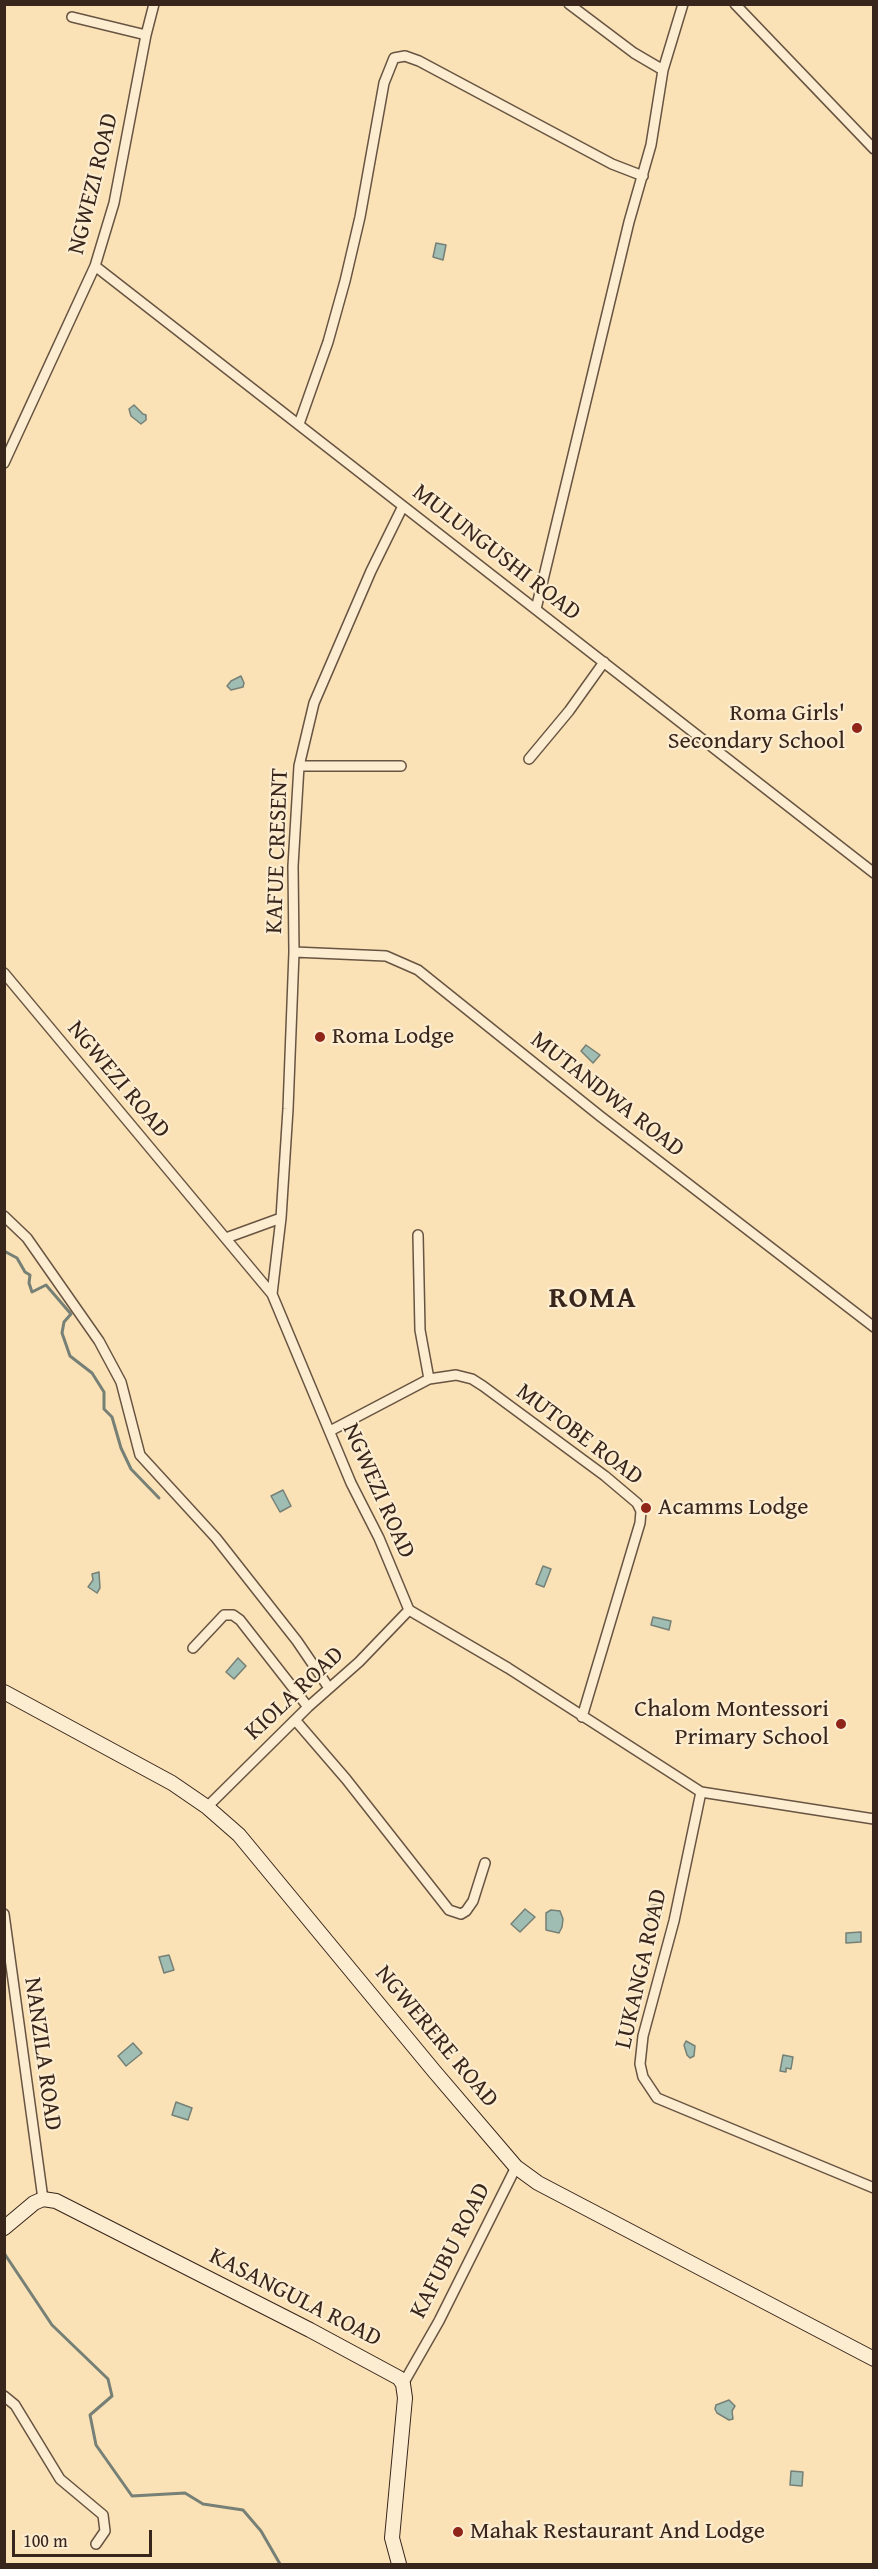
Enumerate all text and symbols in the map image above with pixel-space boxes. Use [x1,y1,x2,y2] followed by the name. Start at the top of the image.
[63,110,125,258] street label: NGWEZI ROAD
[406,478,586,628] street label: MULUNGUSHI ROAD
[668,700,845,756] place label: Roma Girls' Secondary School
[850,721,864,735] marker: Roma Girls' Secondary School
[261,768,295,934] street label: KAFUE CRESENT
[60,1015,176,1145] street label: NGWEZI ROAD
[332,1023,454,1051] place label: Roma Lodge
[524,1026,690,1164] street label: MUTANDWA ROAD
[313,1030,327,1044] marker: Roma Lodge
[549,1281,637,1317] district label: ROMA
[510,1378,648,1492] street label: MUTOBE ROAD
[335,1419,421,1563] street label: NGWEZI ROAD
[658,1494,809,1522] place label: Acamms Lodge
[639,1501,653,1515] marker: Acamms Lodge
[240,1641,350,1747] street label: KIOLA ROAD
[634,1696,829,1752] place label: Chalom Montessori Primary School
[834,1717,848,1731] marker: Chalom Montessori Primary School
[610,1886,674,2052] street label: LUKANGA ROAD
[368,1960,504,2114] street label: NGWERERE ROAD
[17,1976,67,2132] street label: NANZILA ROAD
[405,2179,497,2323] street label: KAFUBU ROAD
[204,2242,386,2354] street label: KASANGULA ROAD
[15,2518,154,2556] scale bar
[470,2518,765,2546] place label: Mahak Restaurant And Lodge
[451,2525,465,2539] marker: Mahak Restaurant And Lodge
[23,2527,68,2554] text: 100 m

